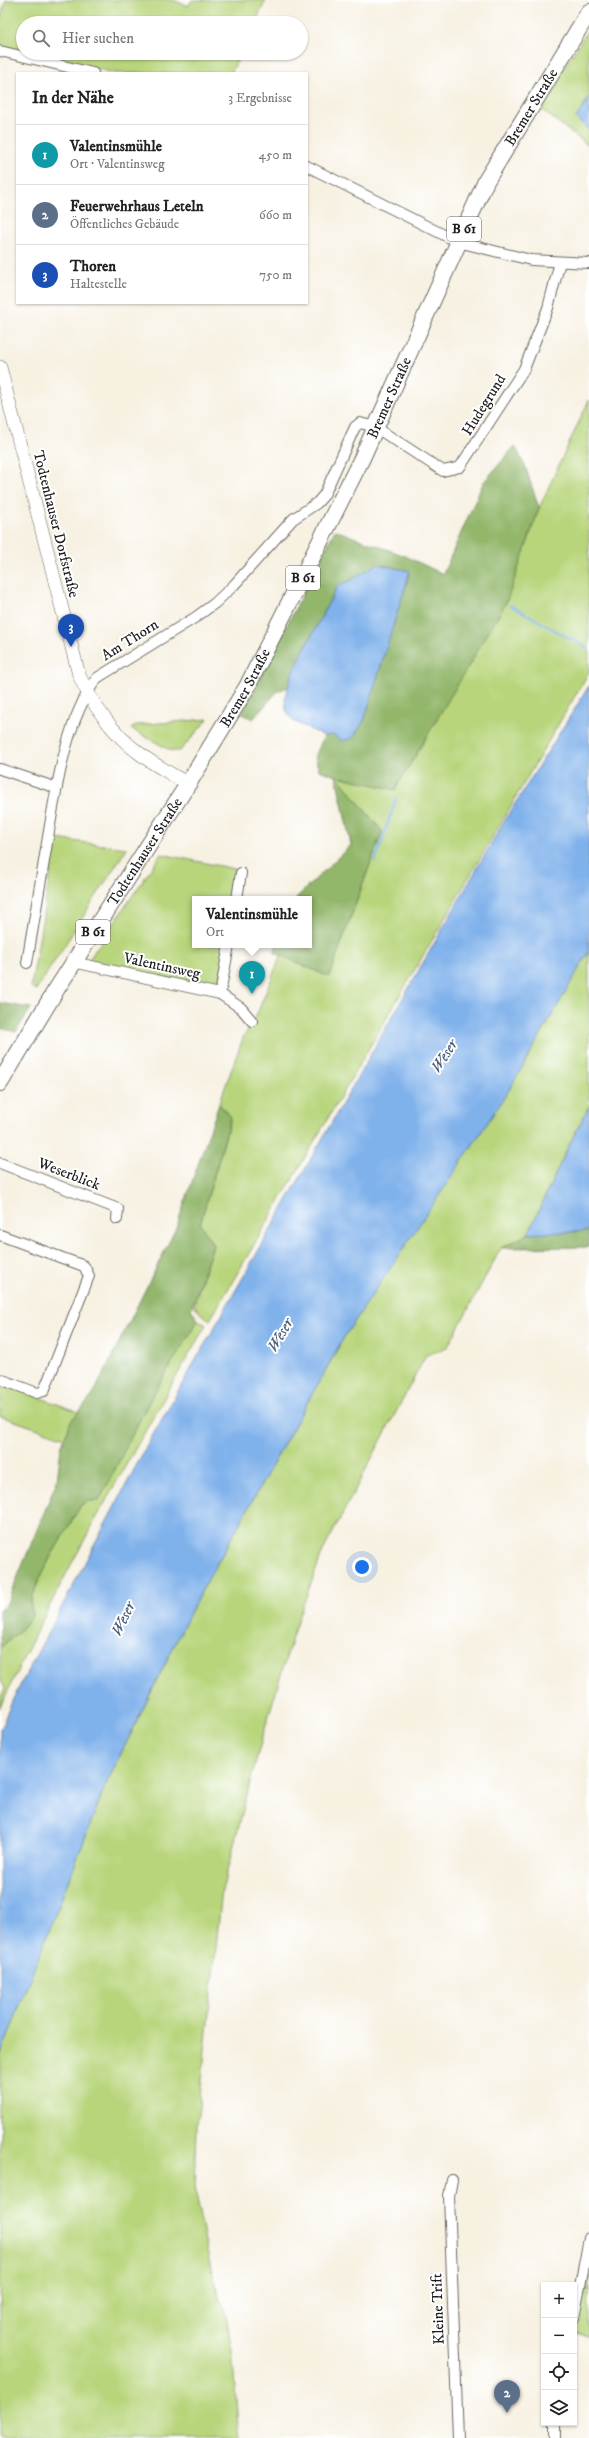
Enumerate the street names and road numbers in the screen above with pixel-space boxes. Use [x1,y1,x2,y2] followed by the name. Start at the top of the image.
[500,65,562,149] street label: Bremer Straße
[447,217,481,241] road number: B 61
[362,354,415,442] street label: Bremer Straße
[458,370,511,439] street label: Hudegrund
[29,449,83,599] street label: Todtenhauser Dorfstraße
[286,566,320,590] road number: B 61
[98,615,162,665] street label: Am Thorn
[215,645,274,731] street label: Bremer Straße
[103,794,186,909] street label: Todtenhauser Straße
[76,920,110,944] road number: B 61
[121,948,203,984] street label: Valentinsweg
[34,1153,103,1195] street label: Weserblick
[427,2273,449,2345] street label: Kleine Trift

